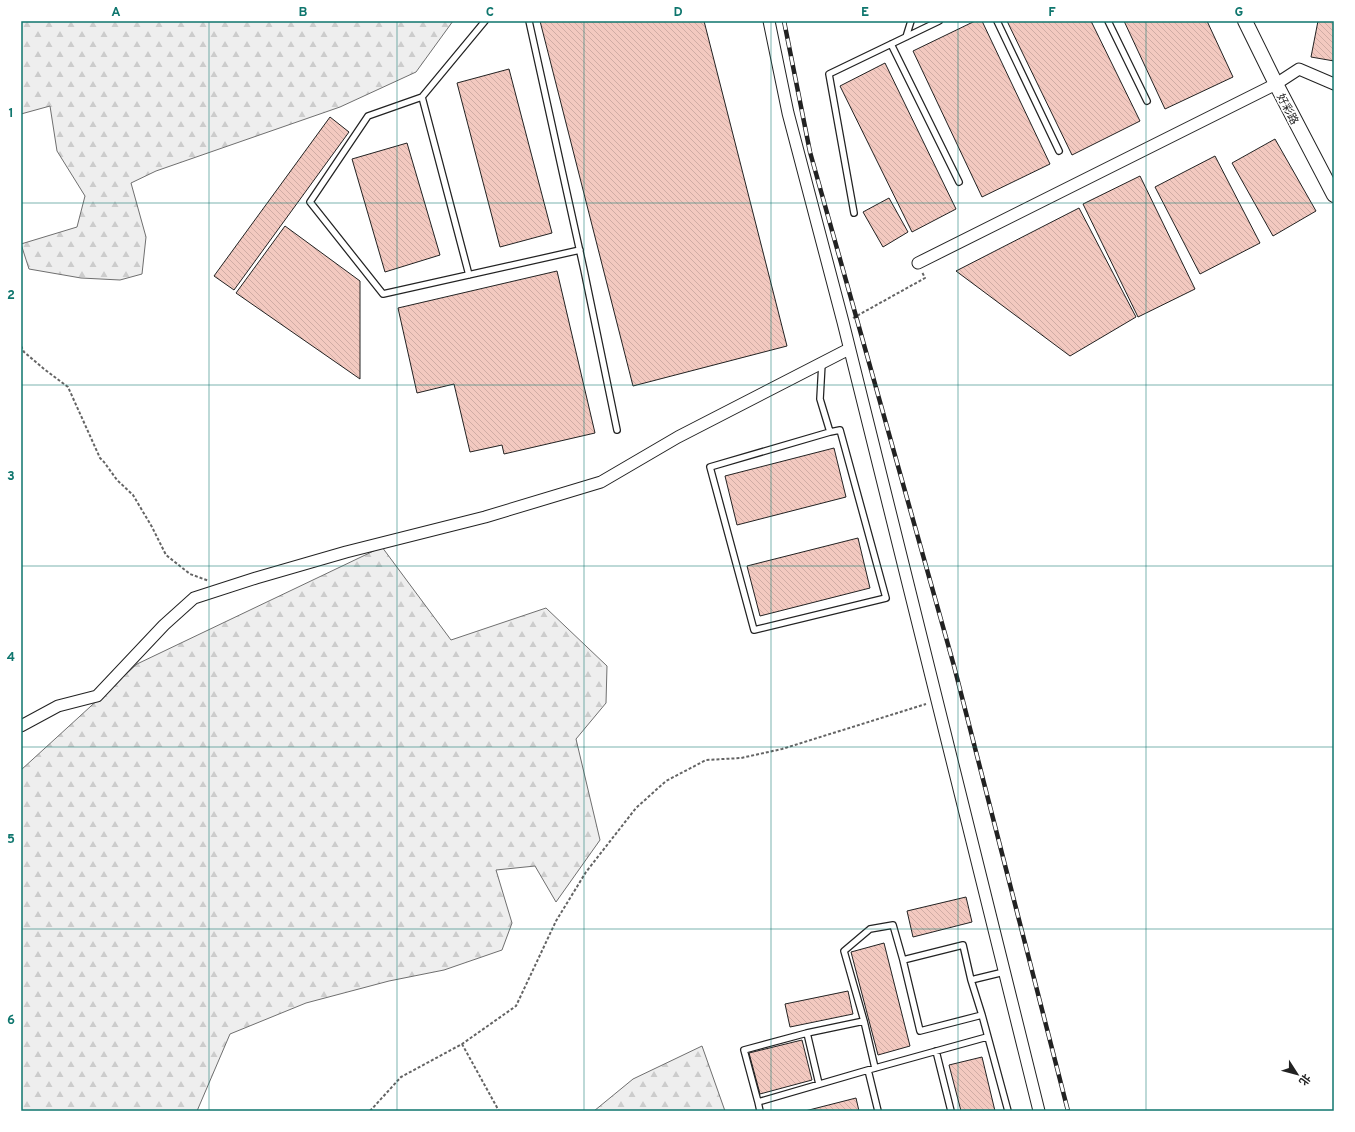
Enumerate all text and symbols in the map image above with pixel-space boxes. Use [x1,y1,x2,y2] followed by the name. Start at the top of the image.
[111,5,121,21] text: A
[299,5,308,21] text: B
[486,5,494,21] text: C
[673,5,683,21] text: D
[861,5,869,21] text: E
[1048,5,1056,21] text: F
[1235,5,1244,21] text: G
[1273,92,1301,127] street label: 好彩路
[8,106,14,122] text: 1
[7,288,15,304] text: 2
[7,469,15,485] text: 3
[7,650,15,666] text: 4
[7,832,15,848] text: 5
[7,1013,15,1029] text: 6
[1277,1054,1317,1094] north arrow
[1295,1071,1313,1088] text: 北

